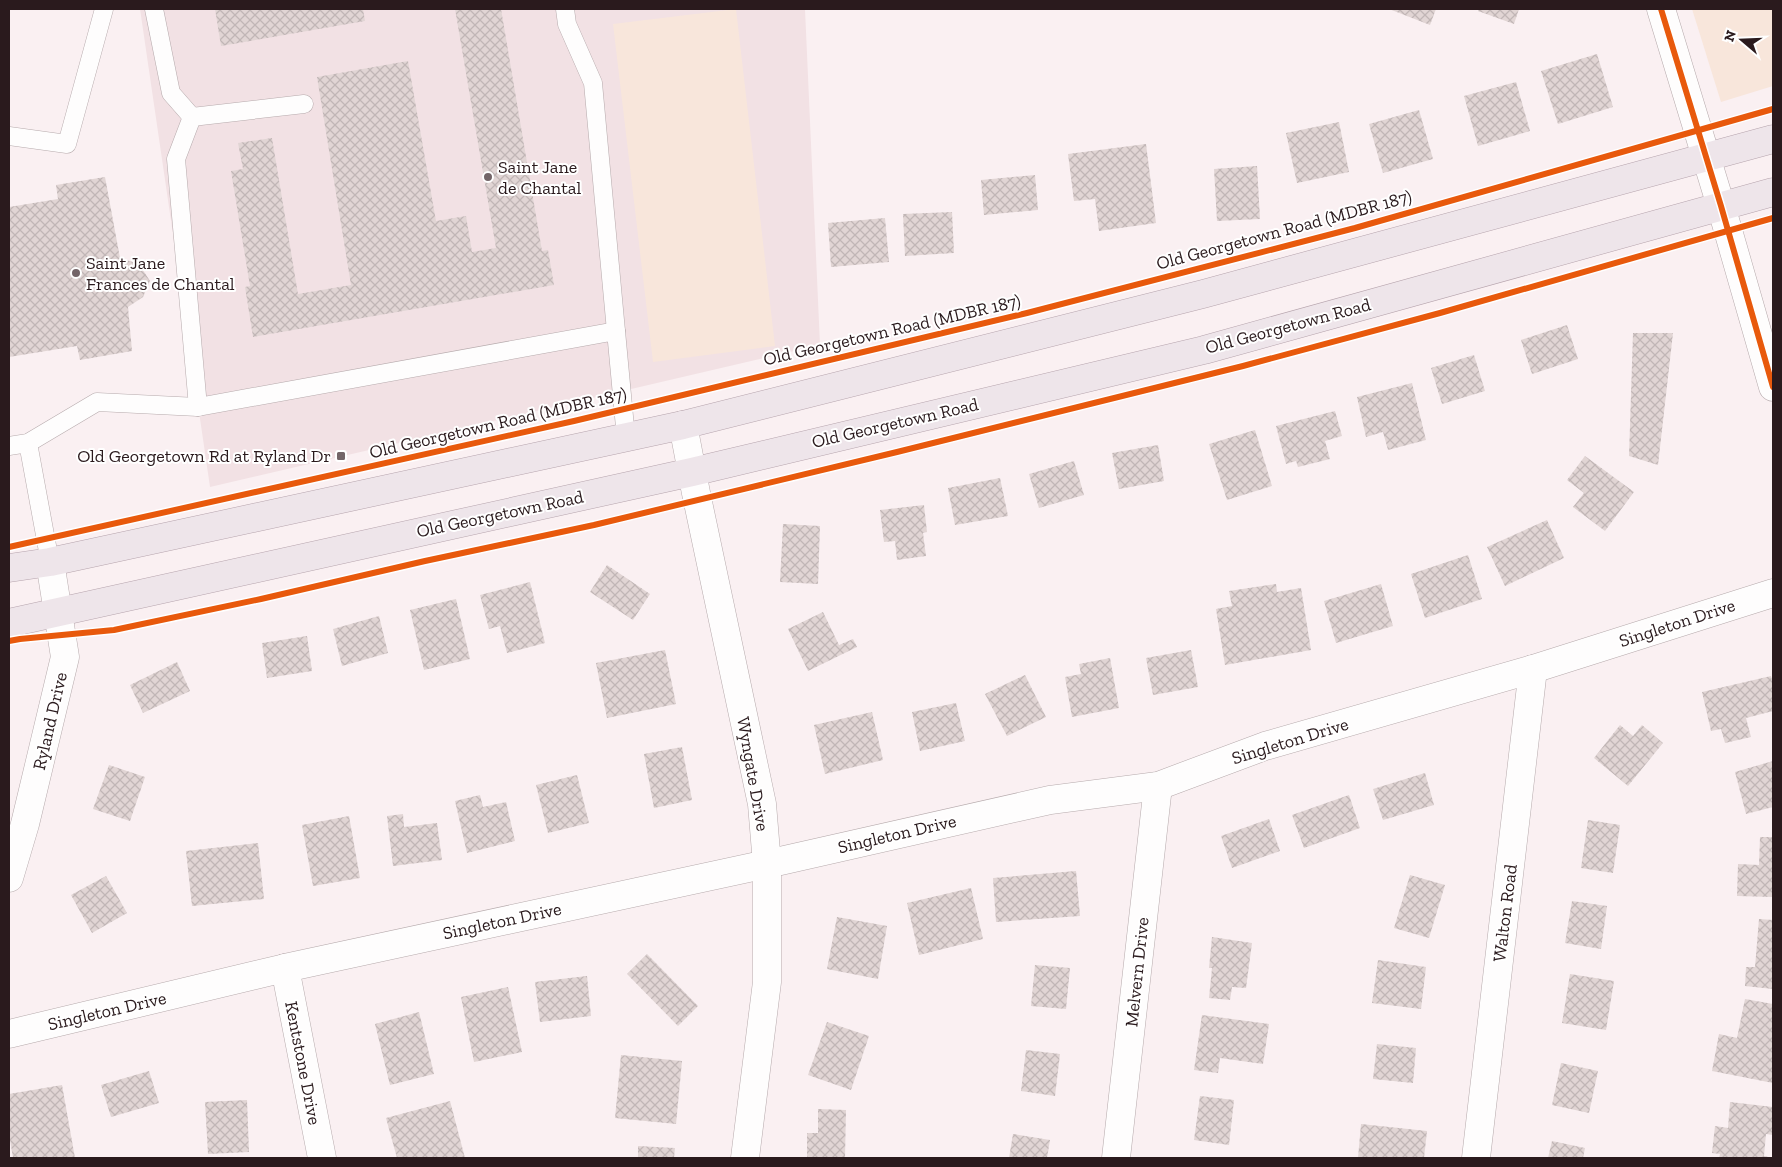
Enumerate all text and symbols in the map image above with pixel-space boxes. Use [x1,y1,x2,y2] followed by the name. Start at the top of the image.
[1717,15,1767,65] north arrow
[1720,28,1740,44] text: N
[498,156,582,199] place label: Saint Jane de Chantal
[482,171,494,183] marker: Saint Jane de Chantal
[1154,185,1414,275] street label: Old Georgetown Road (MDBR 187)
[86,252,235,295] place label: Saint Jane Frances de Chantal
[70,267,82,279] marker: Saint Jane Frances de Chantal
[761,290,1023,370] street label: Old Georgetown Road (MDBR 187)
[1203,293,1373,359] street label: Old Georgetown Road
[367,383,629,463] street label: Old Georgetown Road (MDBR 187)
[810,393,981,453] street label: Old Georgetown Road
[77,445,331,467] place label: Old Georgetown Rd at Ryland Dr
[335,450,347,462] marker: Old Georgetown Rd at Ryland Dr
[414,486,586,542] street label: Old Georgetown Road
[1616,594,1738,652] street label: Singleton Drive
[28,670,72,772] street label: Ryland Drive
[1229,713,1351,769] street label: Singleton Drive
[732,715,774,833] street label: Wyngate Drive
[836,810,958,858] street label: Singleton Drive
[1488,863,1522,963] street label: Walton Road
[441,898,563,944] street label: Singleton Drive
[1120,916,1154,1028] street label: Melvern Drive
[46,987,168,1035] street label: Singleton Drive
[280,999,326,1127] street label: Kentstone Drive

